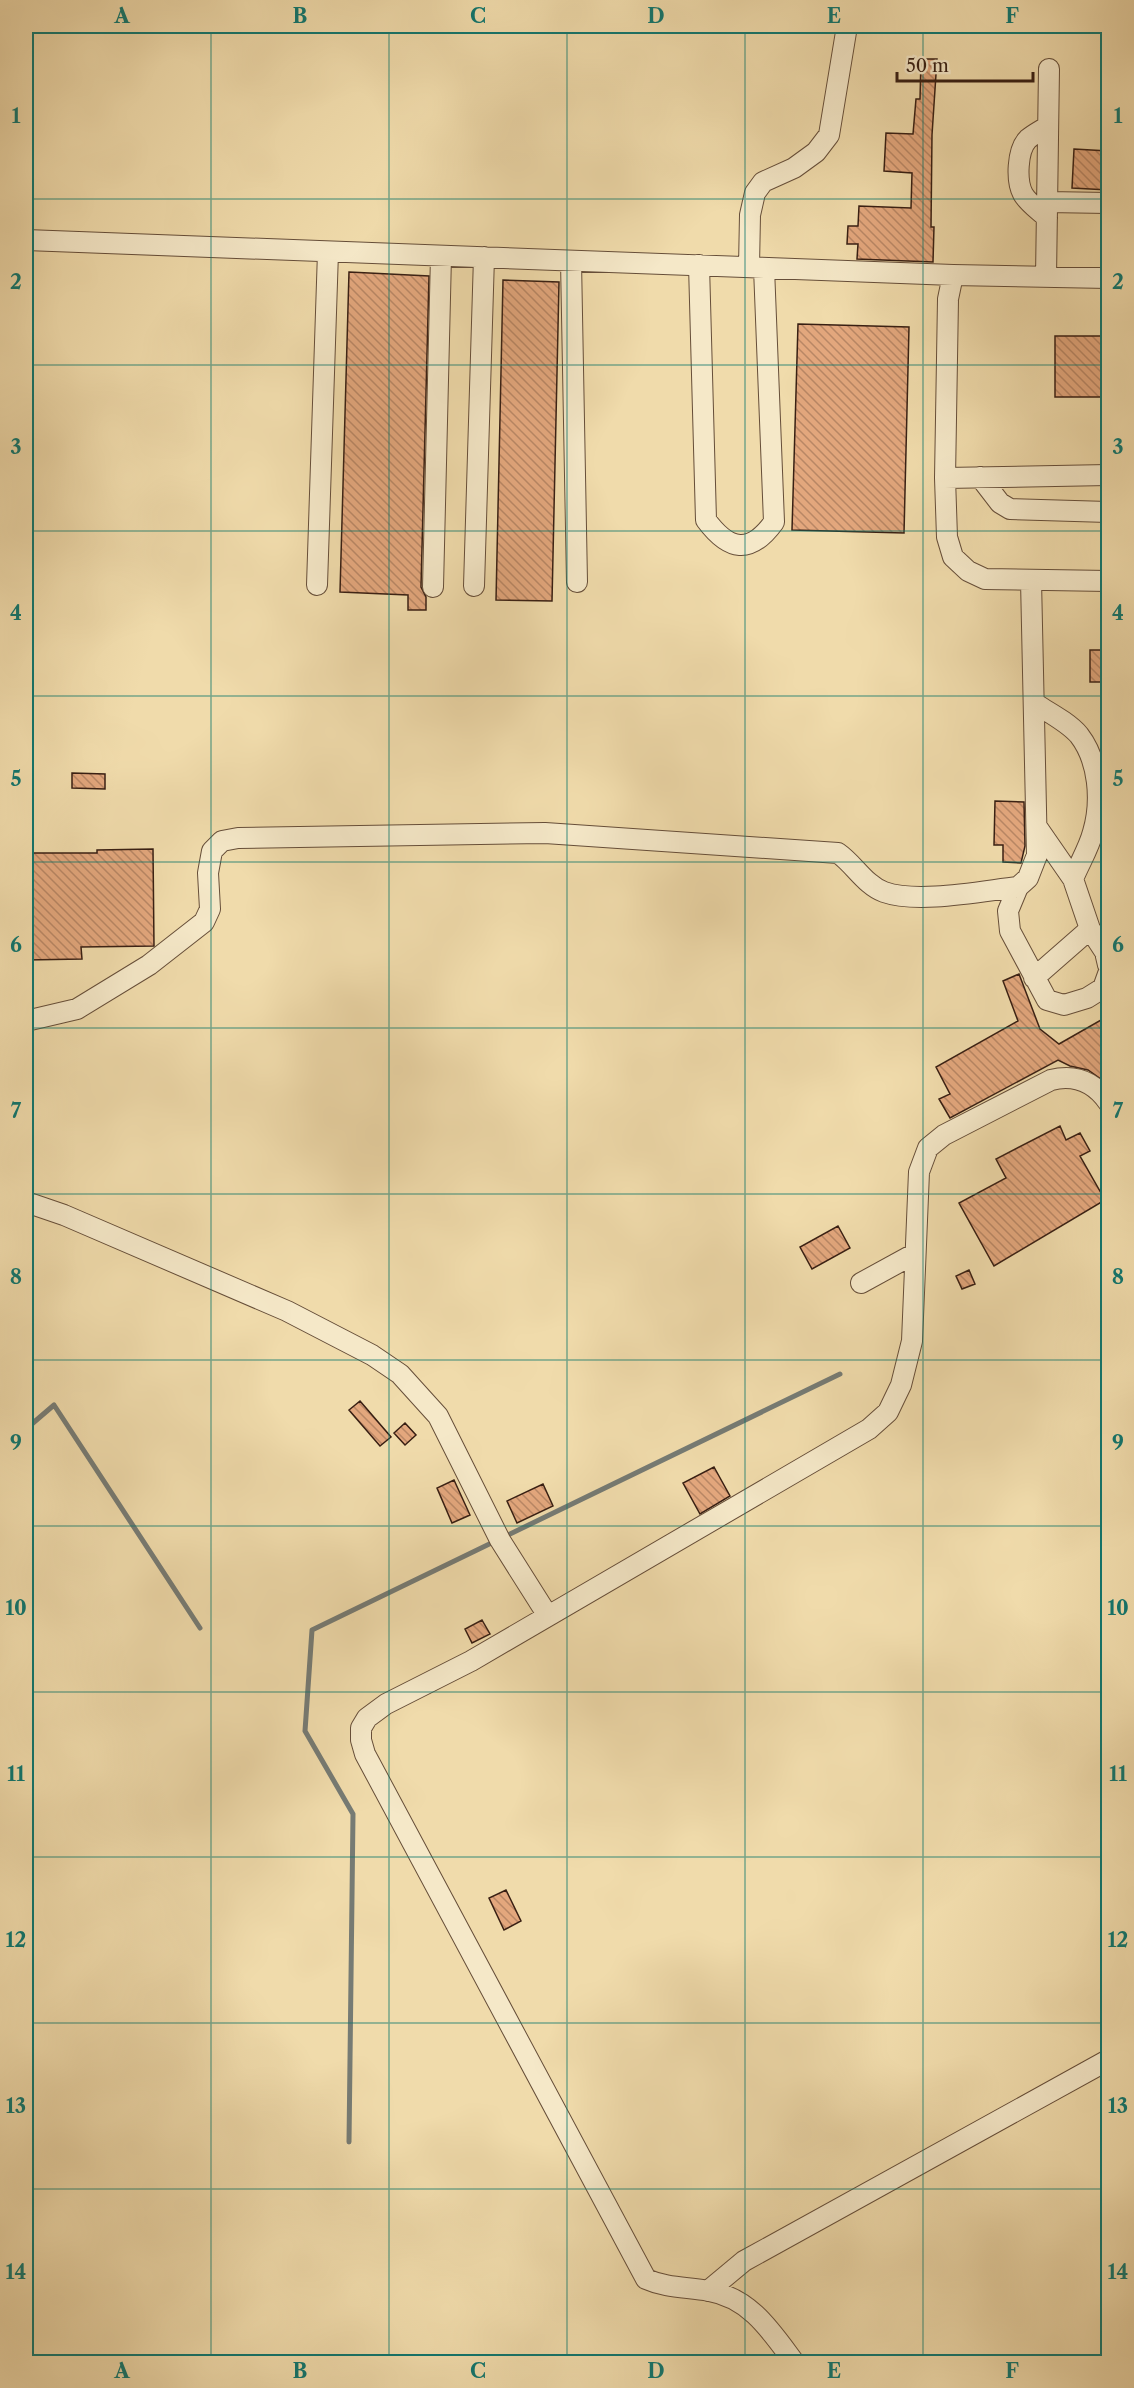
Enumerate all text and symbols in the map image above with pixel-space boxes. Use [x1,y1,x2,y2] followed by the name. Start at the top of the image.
[113,4,130,28] text: A
[293,4,308,28] text: B
[470,4,486,28] text: C
[647,4,665,28] text: D
[827,4,841,28] text: E
[1005,4,1019,28] text: F
[897,45,1034,83] scale bar
[906,55,949,77] text: 50 m
[12,104,21,128] text: 1
[1114,104,1123,128] text: 1
[10,270,22,294] text: 2
[1112,270,1124,294] text: 2
[10,435,22,459] text: 3
[1112,435,1124,459] text: 3
[10,601,22,625] text: 4
[1112,601,1124,625] text: 4
[10,767,22,791] text: 5
[1112,767,1124,791] text: 5
[10,933,22,957] text: 6
[1112,933,1124,957] text: 6
[11,1099,22,1123] text: 7
[1113,1099,1124,1123] text: 7
[10,1265,22,1289] text: 8
[1112,1265,1124,1289] text: 8
[10,1431,22,1455] text: 9
[1112,1431,1124,1455] text: 9
[5,1596,27,1620] text: 10
[1107,1596,1129,1620] text: 10
[7,1762,25,1786] text: 11
[1109,1762,1127,1786] text: 11
[6,1928,26,1952] text: 12
[1108,1928,1128,1952] text: 12
[6,2094,26,2118] text: 13
[1108,2094,1128,2118] text: 13
[6,2260,26,2284] text: 14
[1108,2260,1128,2284] text: 14
[113,2359,130,2383] text: A
[293,2359,308,2383] text: B
[470,2359,486,2383] text: C
[647,2359,665,2383] text: D
[827,2359,841,2383] text: E
[1005,2359,1019,2383] text: F

